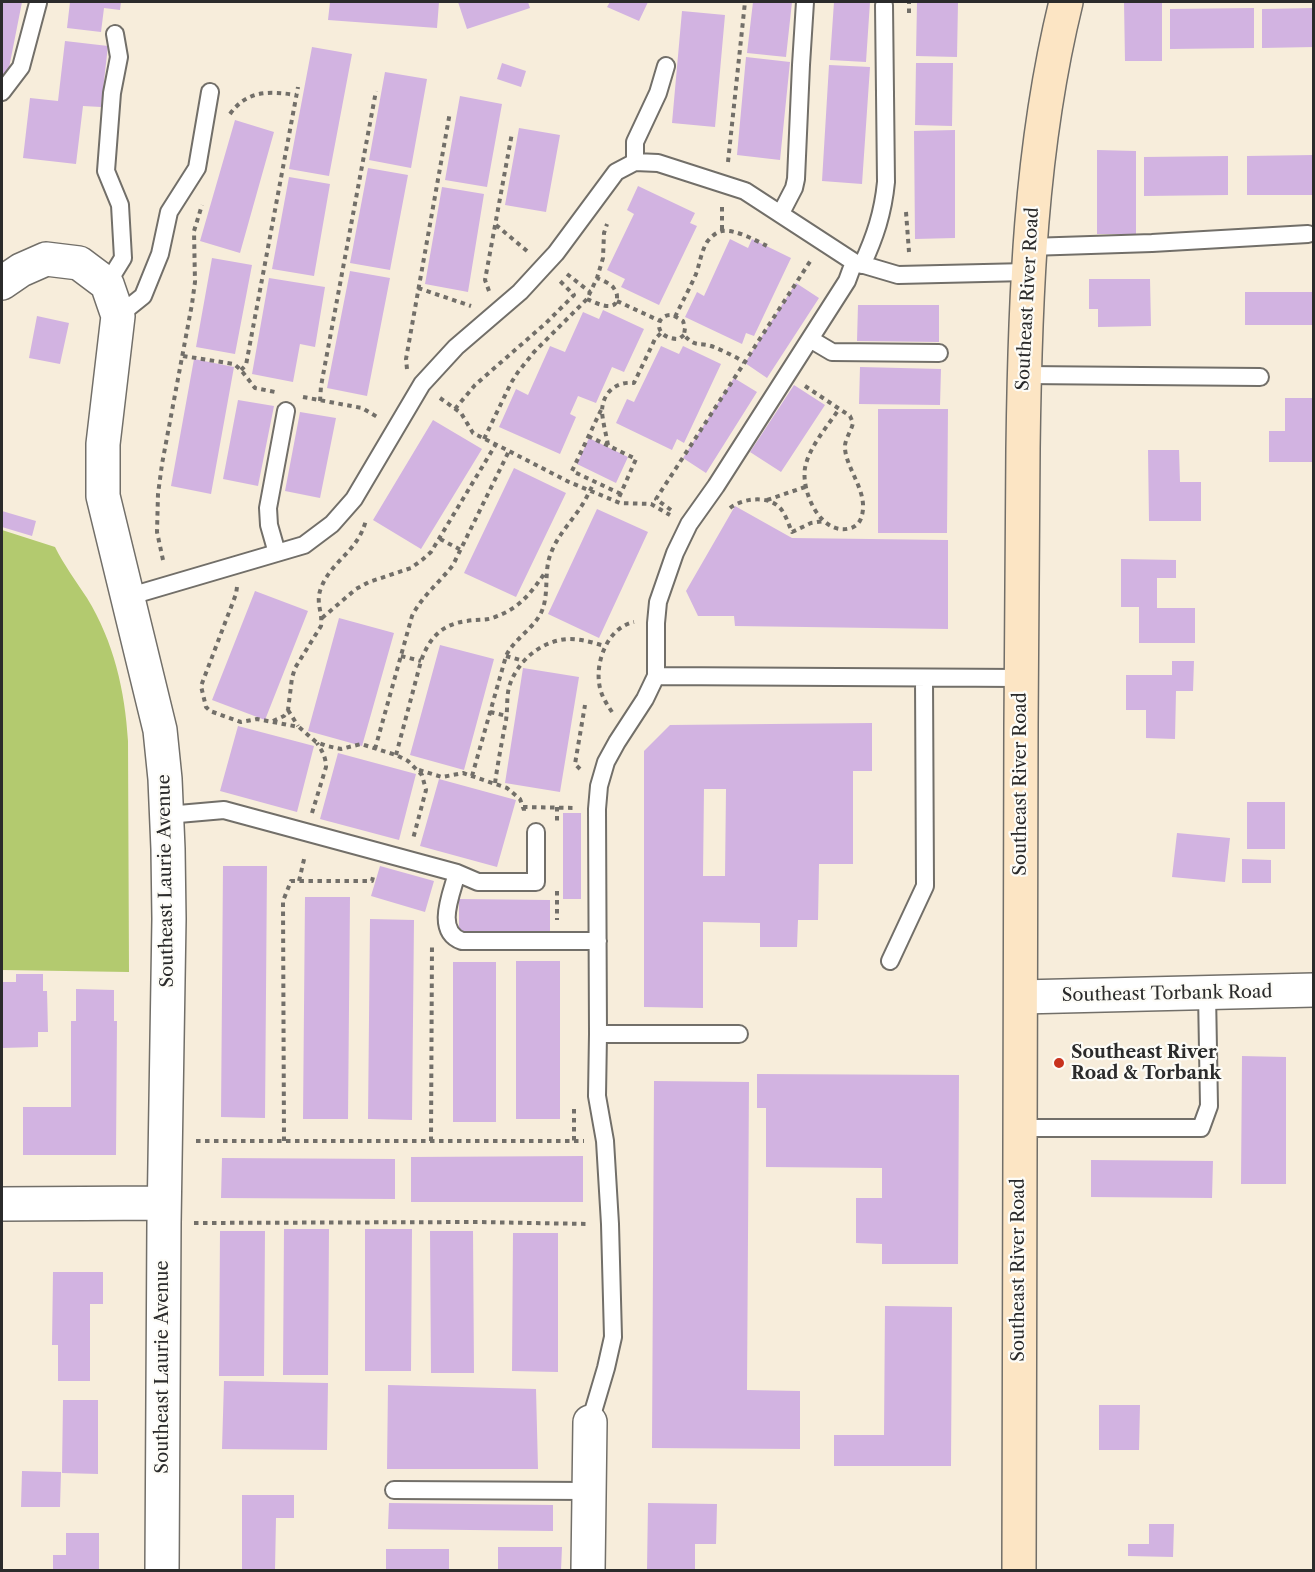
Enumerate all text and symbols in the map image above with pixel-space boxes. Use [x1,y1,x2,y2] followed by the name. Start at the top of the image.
[1012,207,1044,391] street label: Southeast River Road
[1010,692,1032,876] street label: Southeast River Road
[153,774,179,988] street label: Southeast Laurie Avenue
[1061,981,1273,1007] street label: Southeast Torbank Road
[1071,1042,1221,1084] place label: Southeast River Road & Torbank
[1052,1056,1066,1070] marker: Southeast River Road & Torbank
[1008,1178,1030,1362] street label: Southeast River Road
[152,1260,174,1474] street label: Southeast Laurie Avenue

